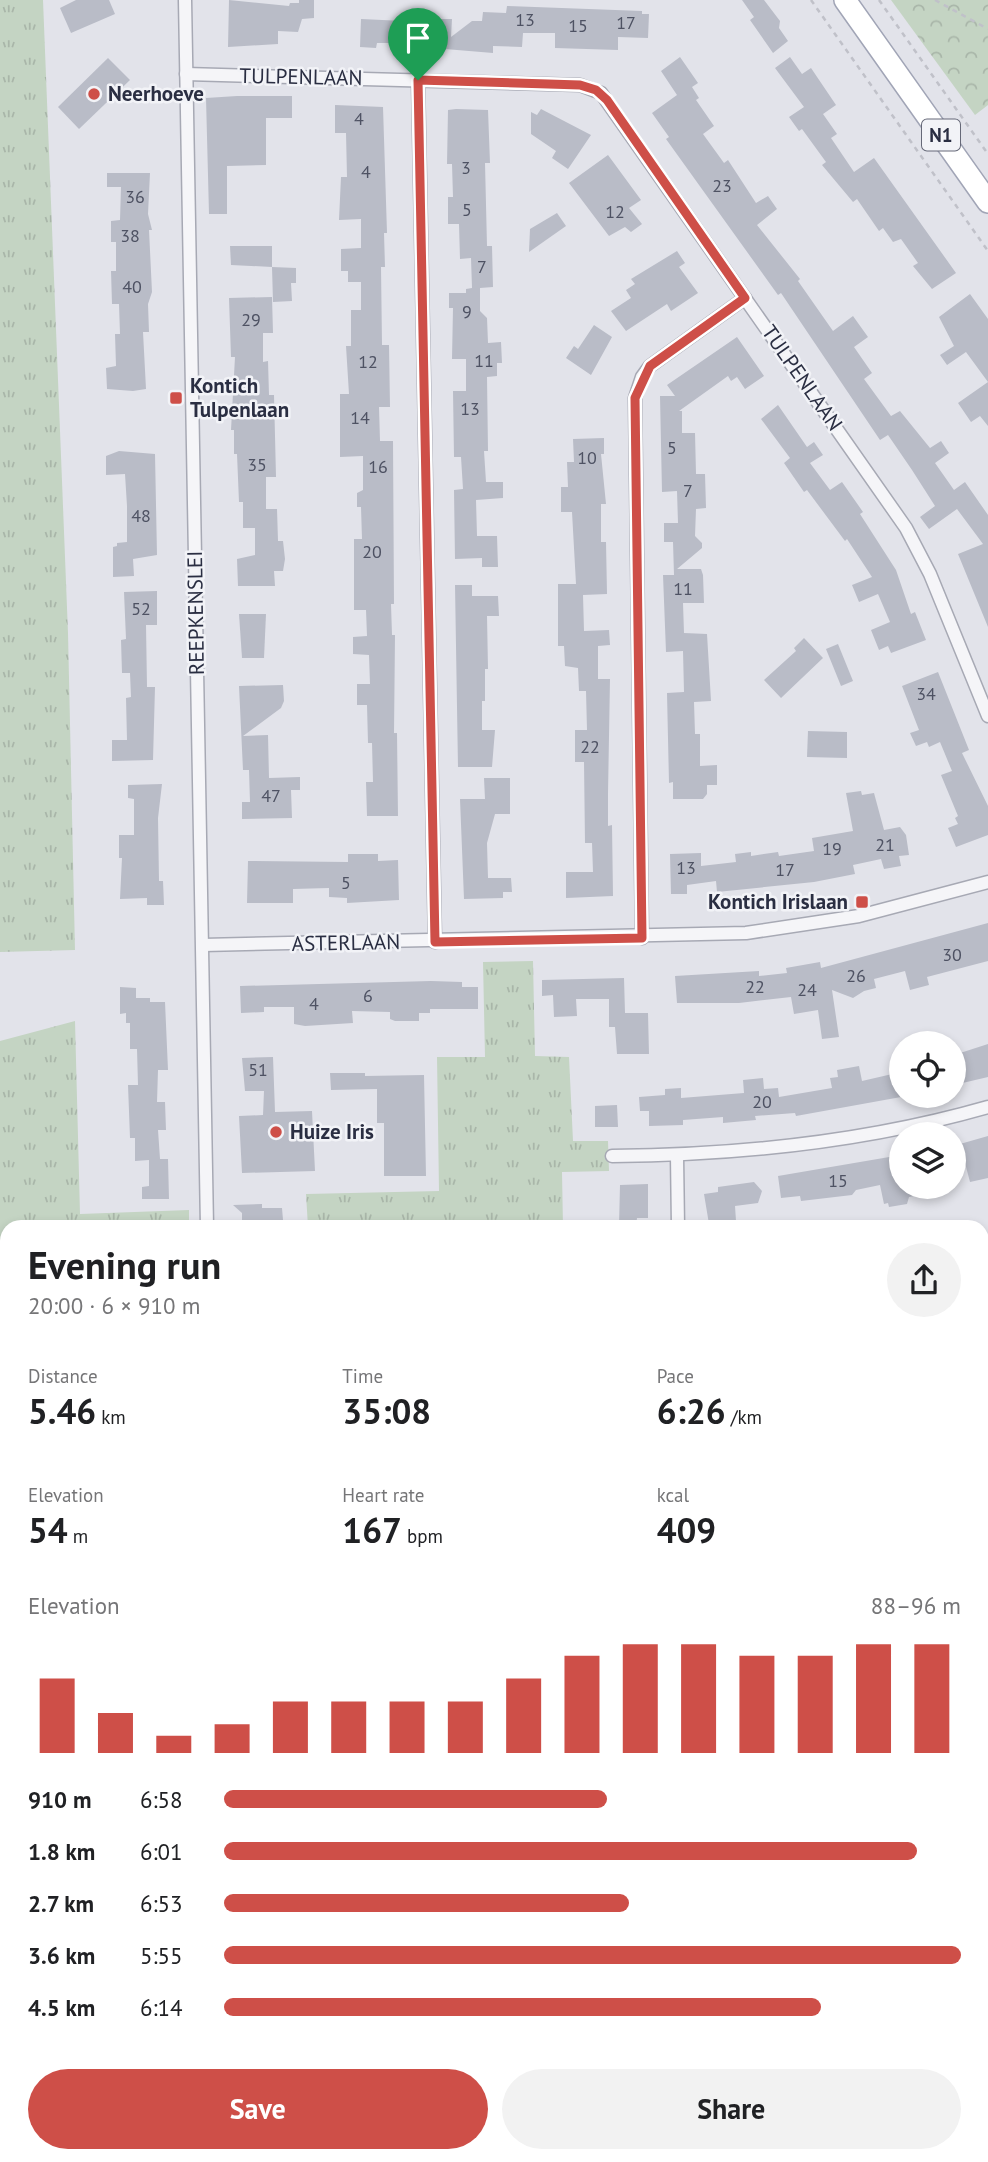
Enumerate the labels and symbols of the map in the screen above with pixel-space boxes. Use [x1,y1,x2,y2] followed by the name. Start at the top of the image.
[388,8,448,80] pin
[515,8,535,31] house number: 13
[616,11,636,34] house number: 17
[568,14,588,37] house number: 15
[239,62,363,91] street label: TULPENLAAN
[108,80,204,107] place label: Neerhoeve
[86,86,102,102] marker: Neerhoeve
[354,107,364,130] house number: 4
[922,119,960,150] road number: N1
[461,156,471,179] house number: 3
[361,160,371,183] house number: 4
[712,174,732,197] house number: 23
[125,185,145,208] house number: 36
[462,198,472,221] house number: 5
[605,200,625,223] house number: 12
[120,224,140,247] house number: 38
[477,255,487,278] house number: 7
[122,275,142,298] house number: 40
[462,300,472,323] house number: 9
[241,308,261,331] house number: 29
[756,320,849,436] street label: TULPENLAAN
[474,349,494,372] house number: 11
[358,350,378,373] house number: 12
[190,372,289,423] place label: Kontich Tulpenlaan
[168,390,184,406] marker: Kontich Tulpenlaan
[460,397,480,420] house number: 13
[350,406,370,429] house number: 14
[667,436,677,459] house number: 5
[577,446,597,469] house number: 10
[247,453,267,476] house number: 35
[368,455,388,478] house number: 16
[683,479,693,502] house number: 7
[131,504,151,527] house number: 48
[362,540,382,563] house number: 20
[181,551,210,675] street label: REEPKENSLEI
[673,577,693,600] house number: 11
[131,597,151,620] house number: 52
[916,682,936,705] house number: 34
[580,735,600,758] house number: 22
[261,784,281,807] house number: 47
[875,833,895,856] house number: 21
[822,837,842,860] house number: 19
[676,856,696,879] house number: 13
[775,858,795,881] house number: 17
[341,871,351,894] house number: 5
[708,888,848,915] place label: Kontich Irislaan
[854,894,870,910] marker: Kontich Irislaan
[291,928,400,957] street label: ASTERLAAN
[942,943,962,966] house number: 30
[846,964,866,987] house number: 26
[745,975,765,998] house number: 22
[797,978,817,1001] house number: 24
[363,984,373,1007] house number: 6
[309,992,319,1015] house number: 4
[248,1058,268,1081] house number: 51
[752,1090,772,1113] house number: 20
[290,1118,374,1145] place label: Huize Iris
[268,1124,284,1140] marker: Huize Iris
[828,1169,848,1192] house number: 15

